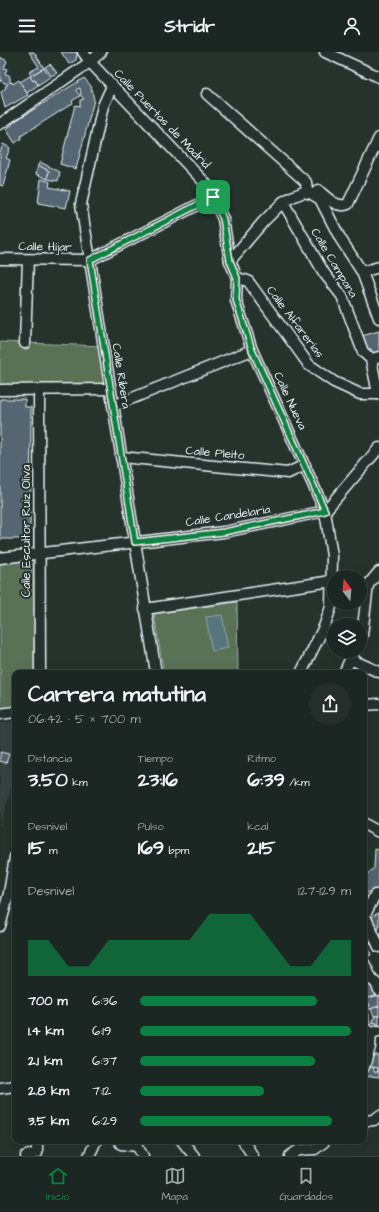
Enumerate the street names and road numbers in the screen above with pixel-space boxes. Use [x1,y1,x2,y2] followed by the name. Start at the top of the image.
[110,65,214,173] street label: Calle Puertas de Madrid
[306,225,362,301] street label: Calle Campana
[18,238,72,256] street label: Calle Híjar
[262,282,328,362] street label: Calle Alfarerías
[107,342,135,410] street label: Calle Ribera
[269,369,311,433] street label: Calle Nueva
[185,442,245,464] street label: Calle Pleito
[18,465,35,597] street label: Calle Escultor Ruiz Oliva
[184,501,272,531] street label: Calle Candelaria

